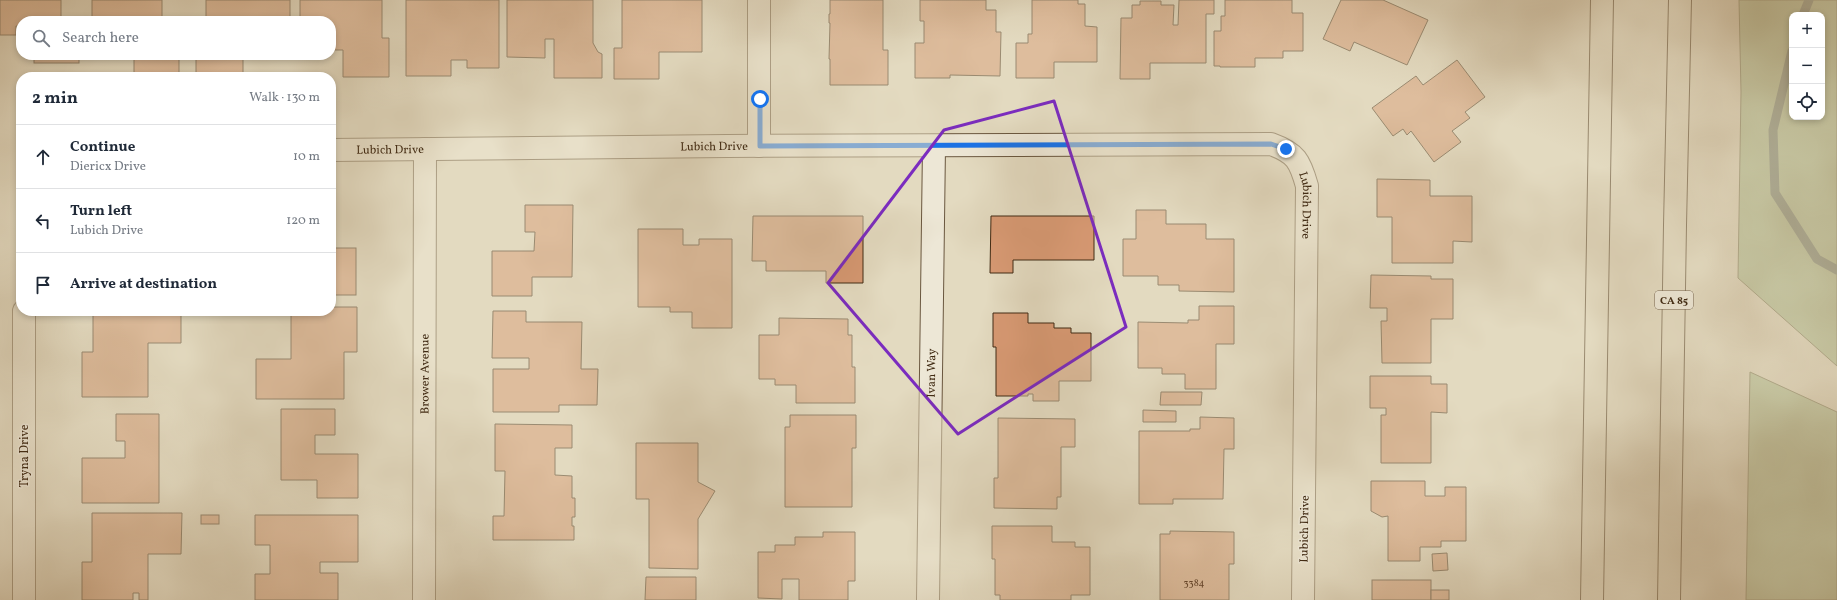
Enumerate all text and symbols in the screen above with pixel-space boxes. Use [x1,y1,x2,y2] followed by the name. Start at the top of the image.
[1789,12,1825,120] map controls
[1789,12,1825,48] button: +
[16,16,336,60] search box
[30,27,52,49] icon: search
[62,28,139,49] text: Search here
[1789,48,1825,84] button: −
[1789,84,1825,120] button: locate
[32,87,78,110] text: 2 min
[249,89,320,107] text: Walk · 130 m
[751,90,769,108] route start
[70,137,135,158] text: Continue
[680,139,748,155] street label: Lubich Drive
[1277,140,1295,158] route end
[356,142,424,159] street label: Lubich Drive
[32,146,54,168] icon: ahead
[293,148,320,166] text: 10 m
[70,158,146,176] text: Diericx Drive
[1294,170,1314,239] street label: Lubich Drive
[70,201,132,222] text: Turn left
[32,210,54,232] icon: left
[286,212,320,230] text: 120 m
[70,222,143,240] text: Lubich Drive
[32,274,54,296] icon: arrive
[70,274,217,295] text: Arrive at destination
[1655,291,1693,309] road number: CA 85
[417,333,434,414] street label: Brower Avenue
[924,348,940,398] street label: Ivan Way
[17,424,33,487] street label: Tryna Drive
[1296,495,1314,563] street label: Lubich Drive
[1184,576,1204,590] house number: 3384

